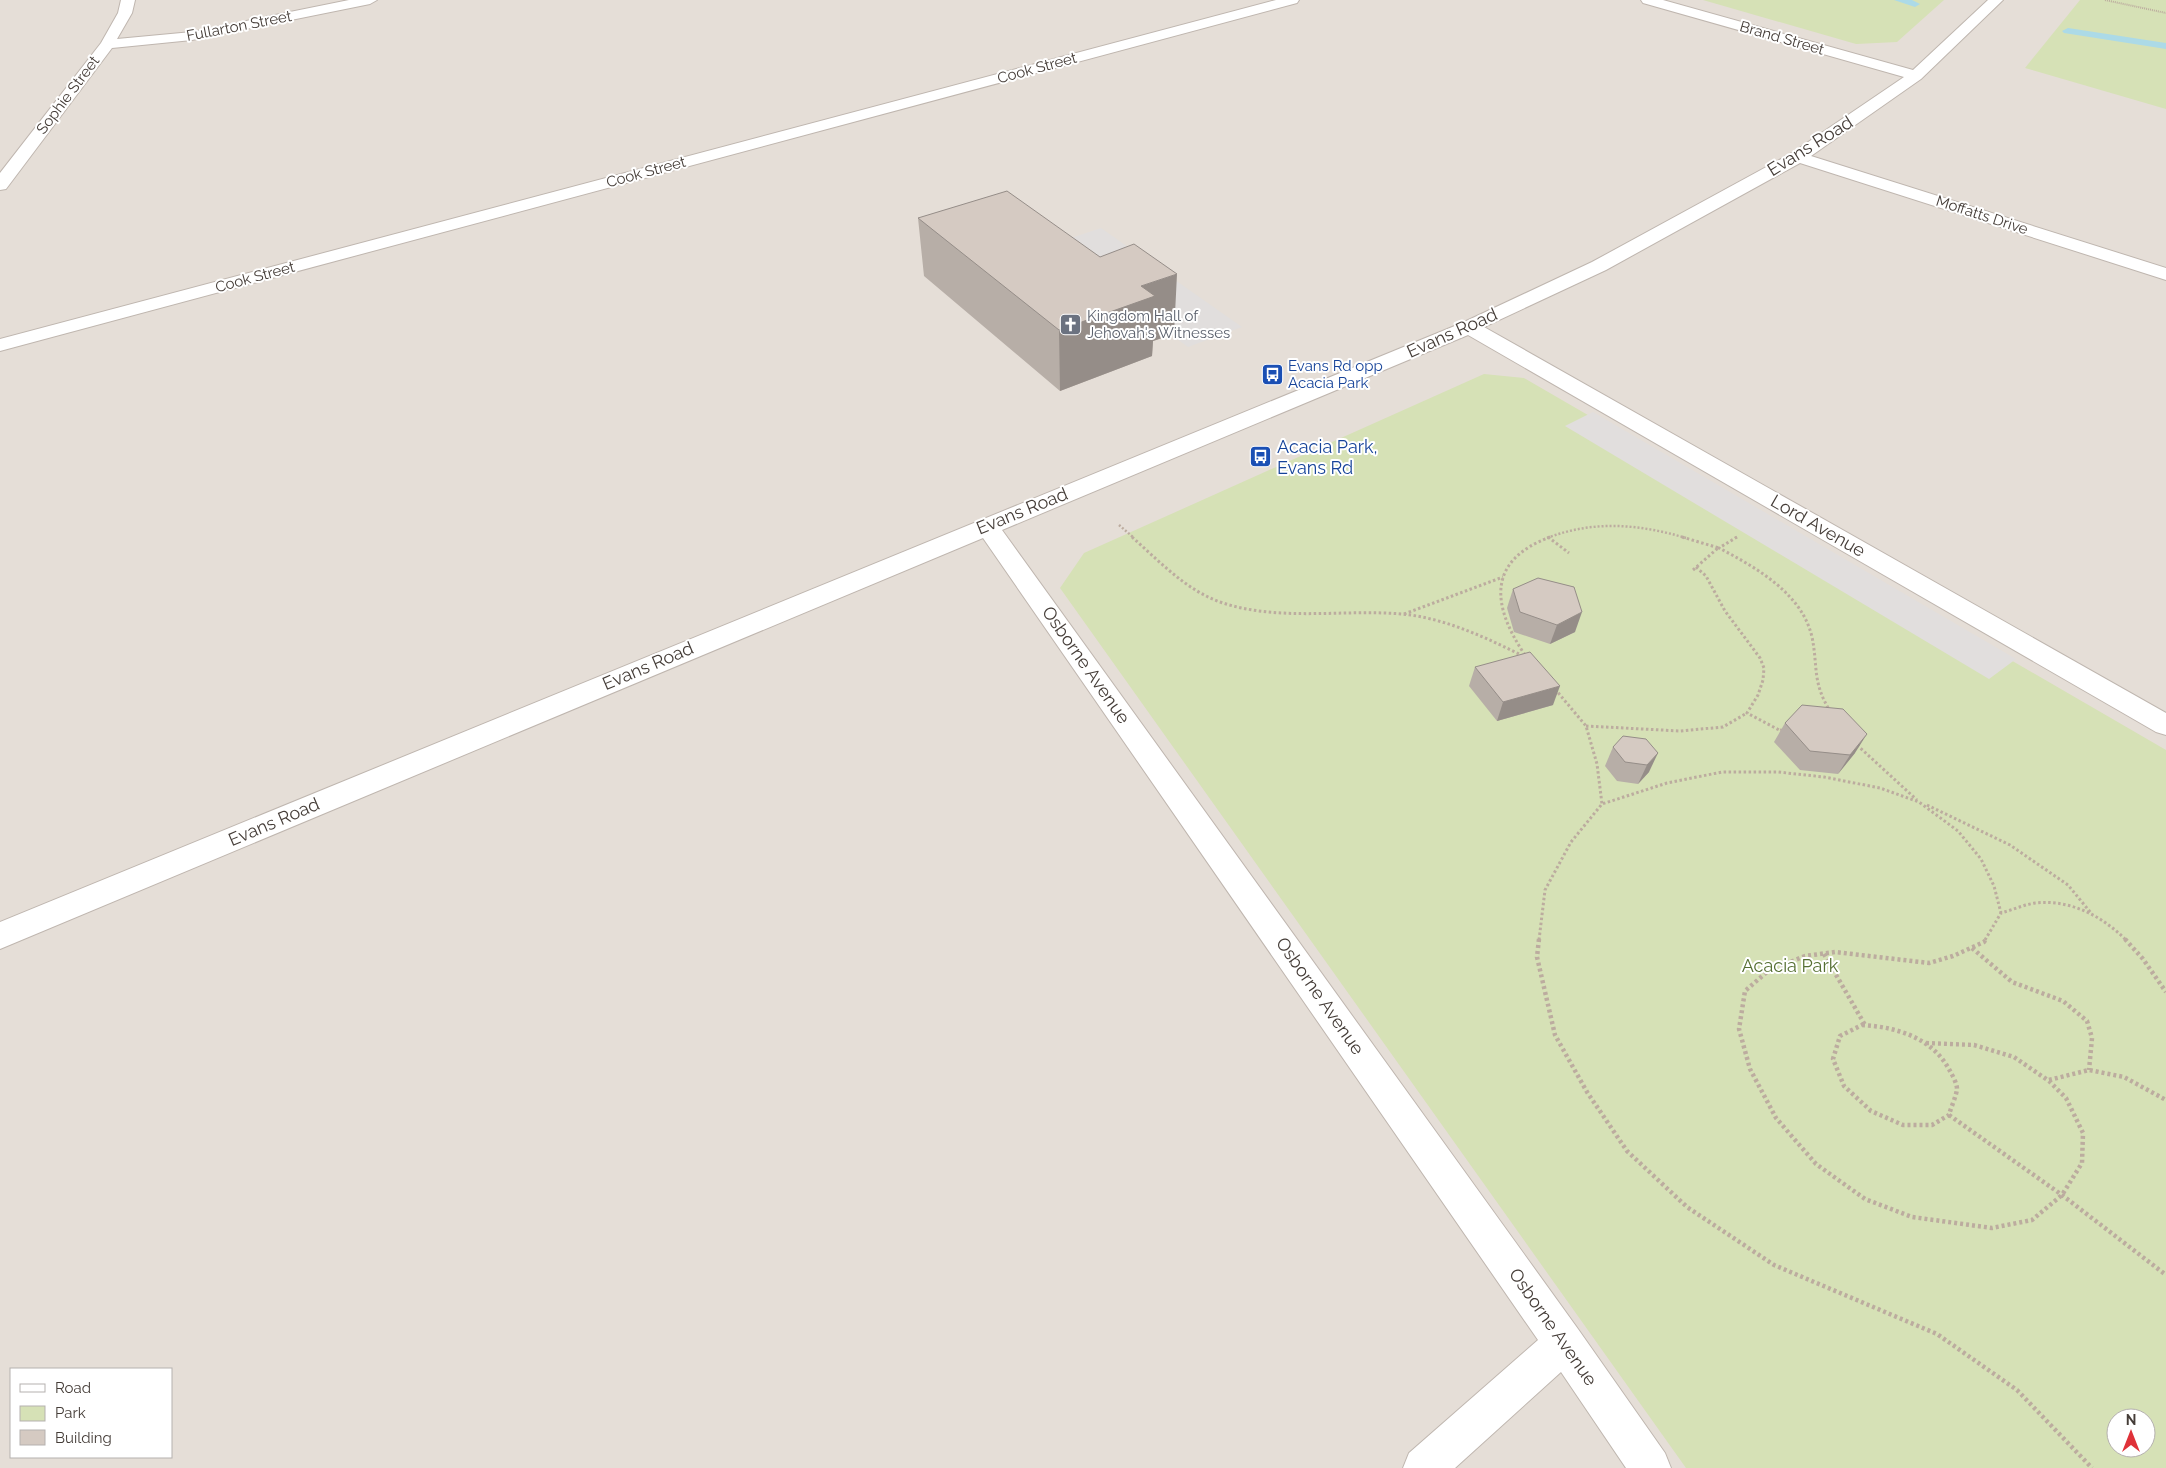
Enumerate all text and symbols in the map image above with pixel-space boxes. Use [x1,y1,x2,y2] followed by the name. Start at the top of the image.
[185,7,293,45] street label: Fullarton Street
[1738,17,1826,59] street label: Brand Street
[995,49,1079,87] street label: Cook Street
[33,52,103,138] street label: Sophie Street
[1763,111,1856,180] street label: Evans Road
[604,153,688,191] street label: Cook Street
[1934,192,2030,238] street label: Moffatts Drive
[213,258,297,296] street label: Cook Street
[1403,303,1500,362] street label: Evans Road
[1087,307,1230,342] place label: Kingdom Hall of Jehovah's Witnesses
[1059,313,1083,337] church icon: Kingdom Hall of Jehovah's Witnesses
[1288,357,1383,392] place label: Evans Rd opp Acacia Park
[1260,363,1284,387] bus stop icon: Evans Rd opp Acacia Park
[1277,436,1378,478] place label: Acacia Park, Evans Rd
[1249,445,1273,469] bus stop icon: Acacia Park, Evans Rd
[973,483,1071,538] street label: Evans Road
[1767,490,1870,561] street label: Lord Avenue
[1038,602,1135,728] street label: Osborne Avenue
[599,637,696,694] street label: Evans Road
[225,793,322,850] street label: Evans Road
[1272,933,1369,1059] street label: Osborne Avenue
[1742,955,1839,976] park label: Acacia Park
[1505,1264,1602,1390] street label: Osborne Avenue
[10,1368,172,1458] legend
[55,1379,91,1397] text: Road
[55,1404,86,1422] text: Park
[2106,1408,2156,1458] north arrow
[2126,1412,2136,1428] text: N
[55,1429,112,1447] text: Building

